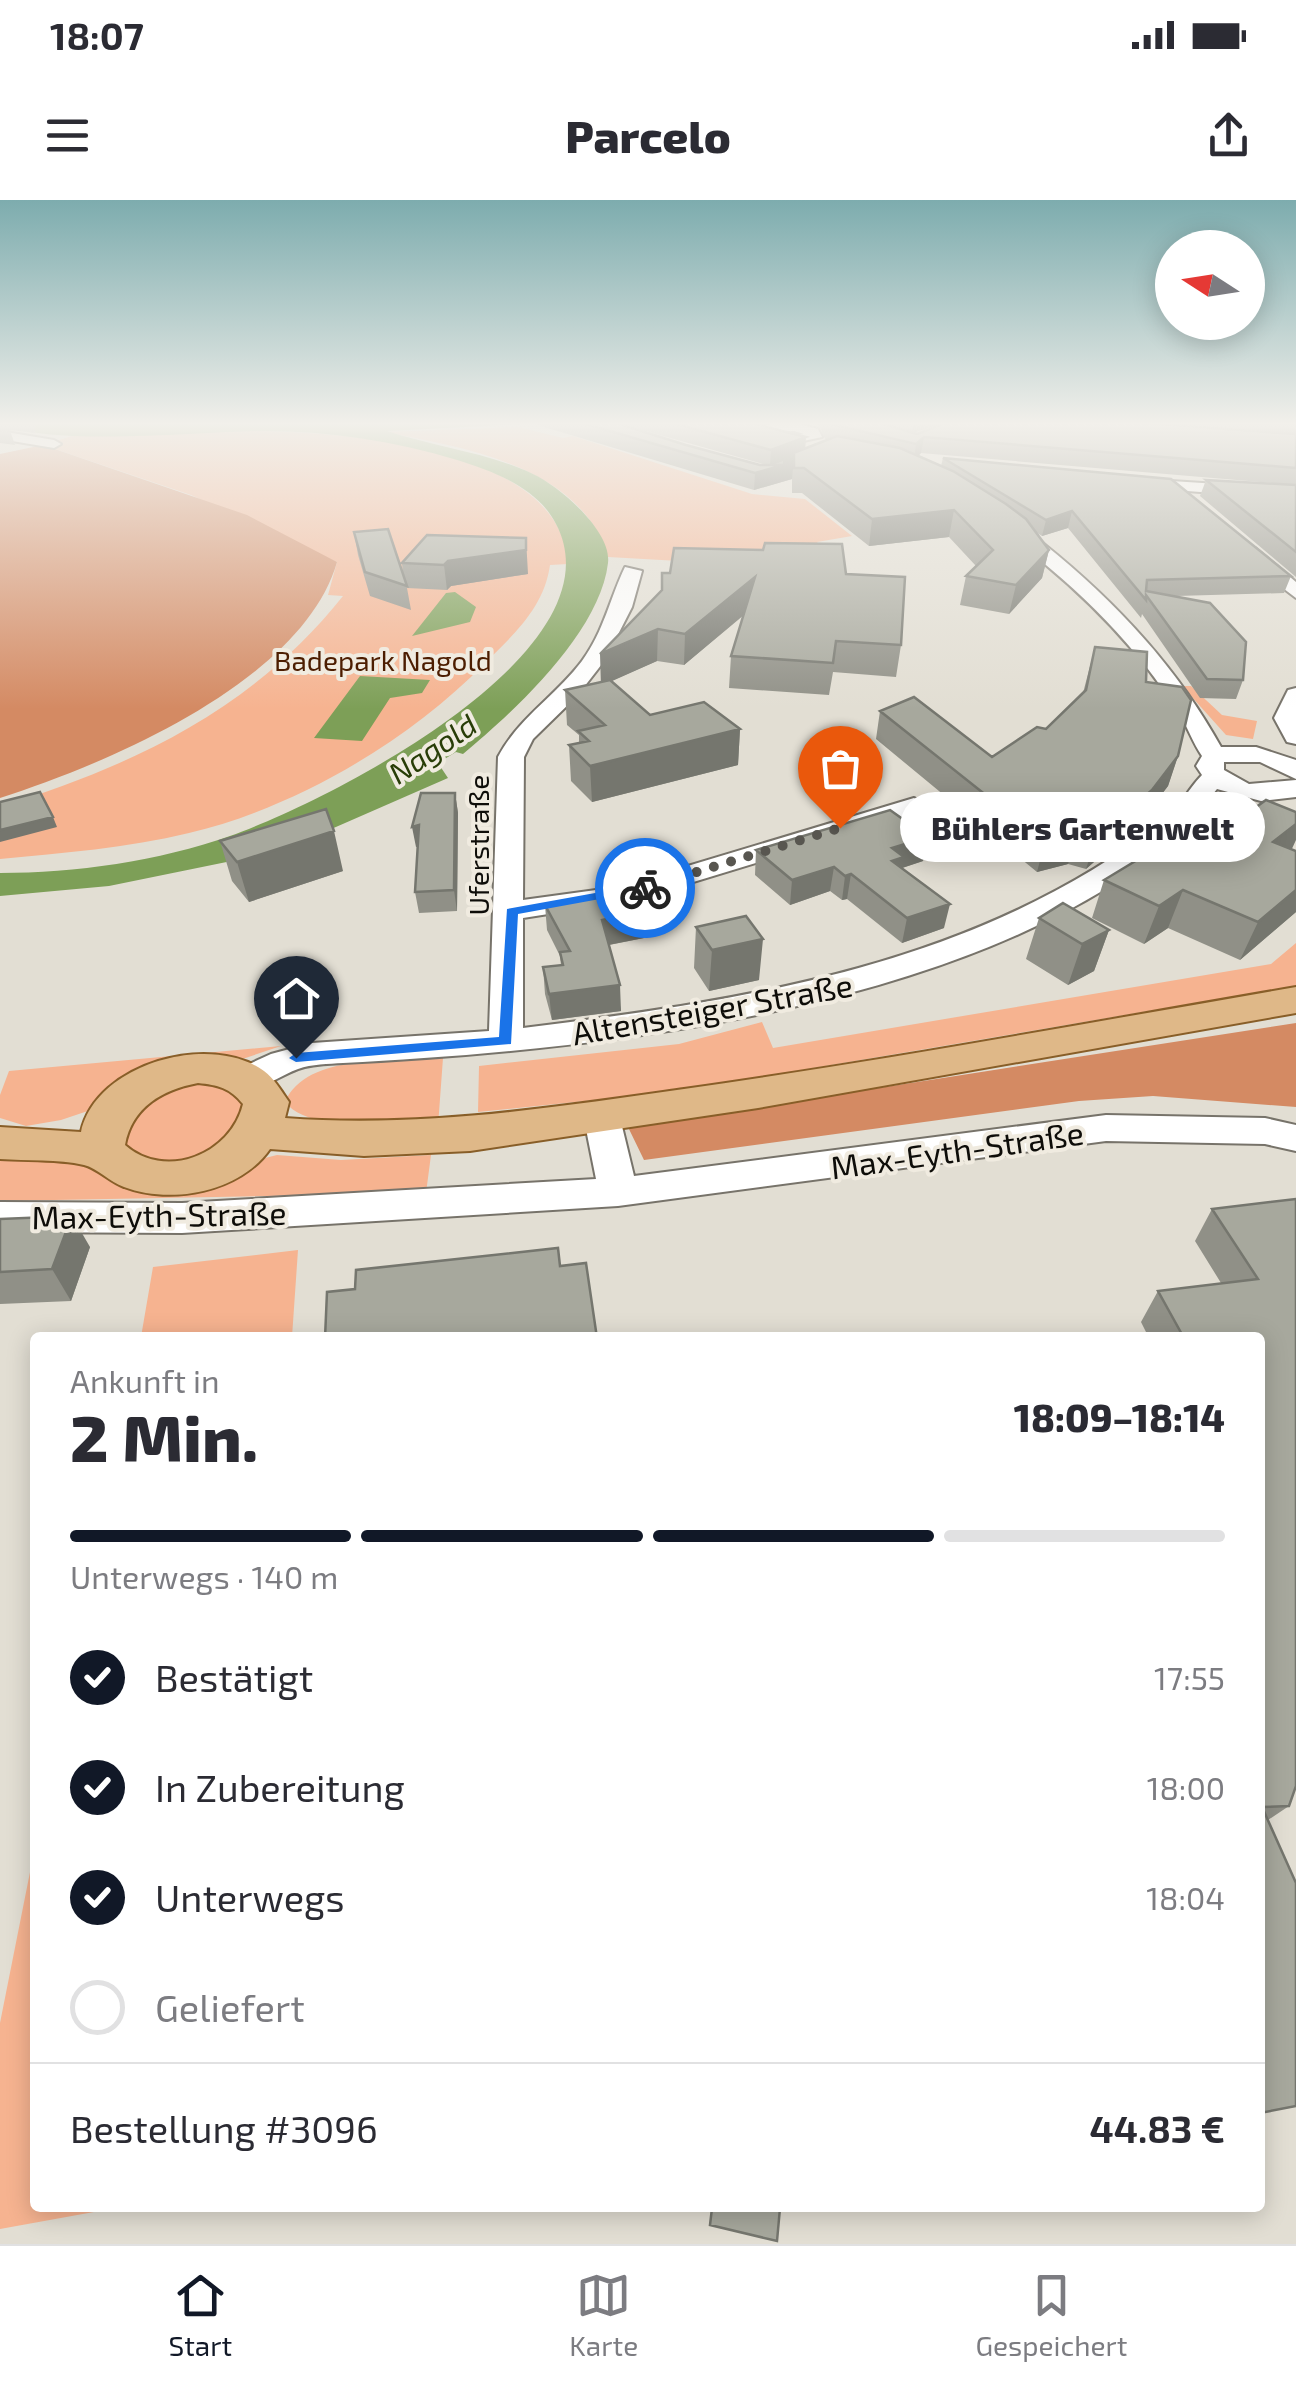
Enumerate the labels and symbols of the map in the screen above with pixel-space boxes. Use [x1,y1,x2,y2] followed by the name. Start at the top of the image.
[1155,230,1265,340] north arrow
[274,643,492,677] park label: Badepark Nagold
[381,706,483,790] water label: Nagold
[798,726,883,829] pin
[461,775,495,915] street label: Uferstraße
[900,793,1265,863] callout: Bühlers Gartenwelt
[595,838,695,938] courier
[254,956,339,1059] pin
[569,965,855,1051] street label: Altensteiger Straße
[828,1112,1086,1186] street label: Max-Eyth-Straße
[31,1193,287,1235] street label: Max-Eyth-Straße

